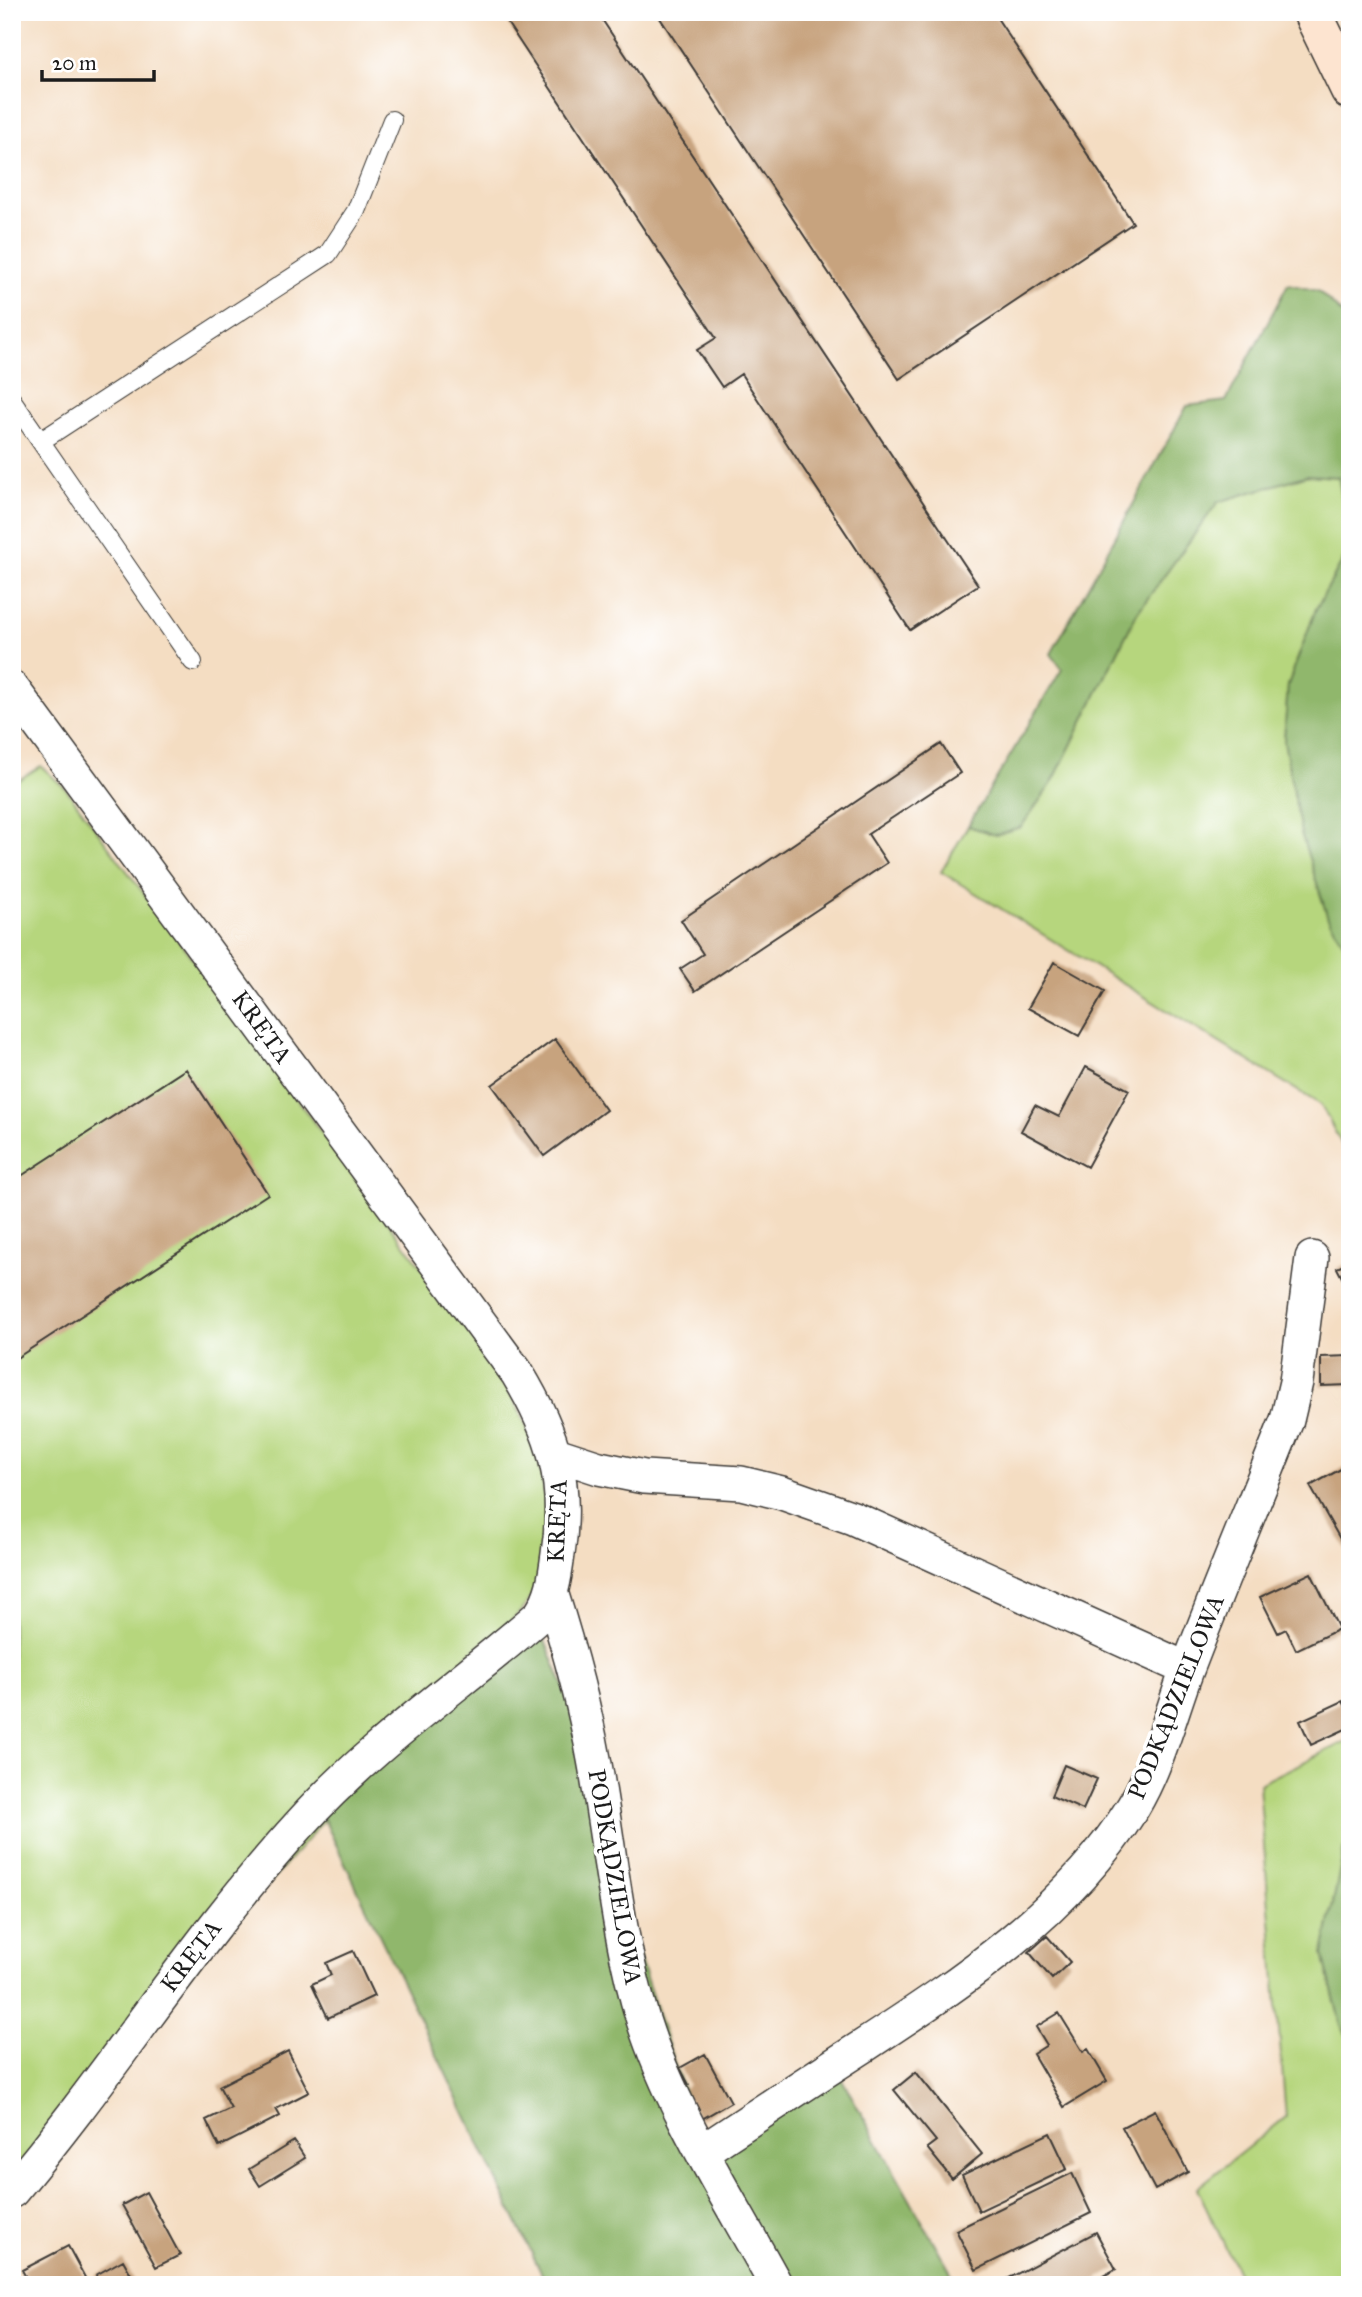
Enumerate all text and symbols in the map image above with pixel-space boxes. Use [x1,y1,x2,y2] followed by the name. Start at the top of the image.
[42,38,154,82] scale bar
[52,50,97,76] text: 20 m
[225,984,299,1070] street label: KRĘTA
[541,1479,573,1563] street label: KRĘTA
[1121,1590,1231,1804] street label: PODKĄDZIELOWA
[581,1767,649,1987] street label: PODKĄDZIELOWA
[154,1914,228,1998] street label: KRĘTA

